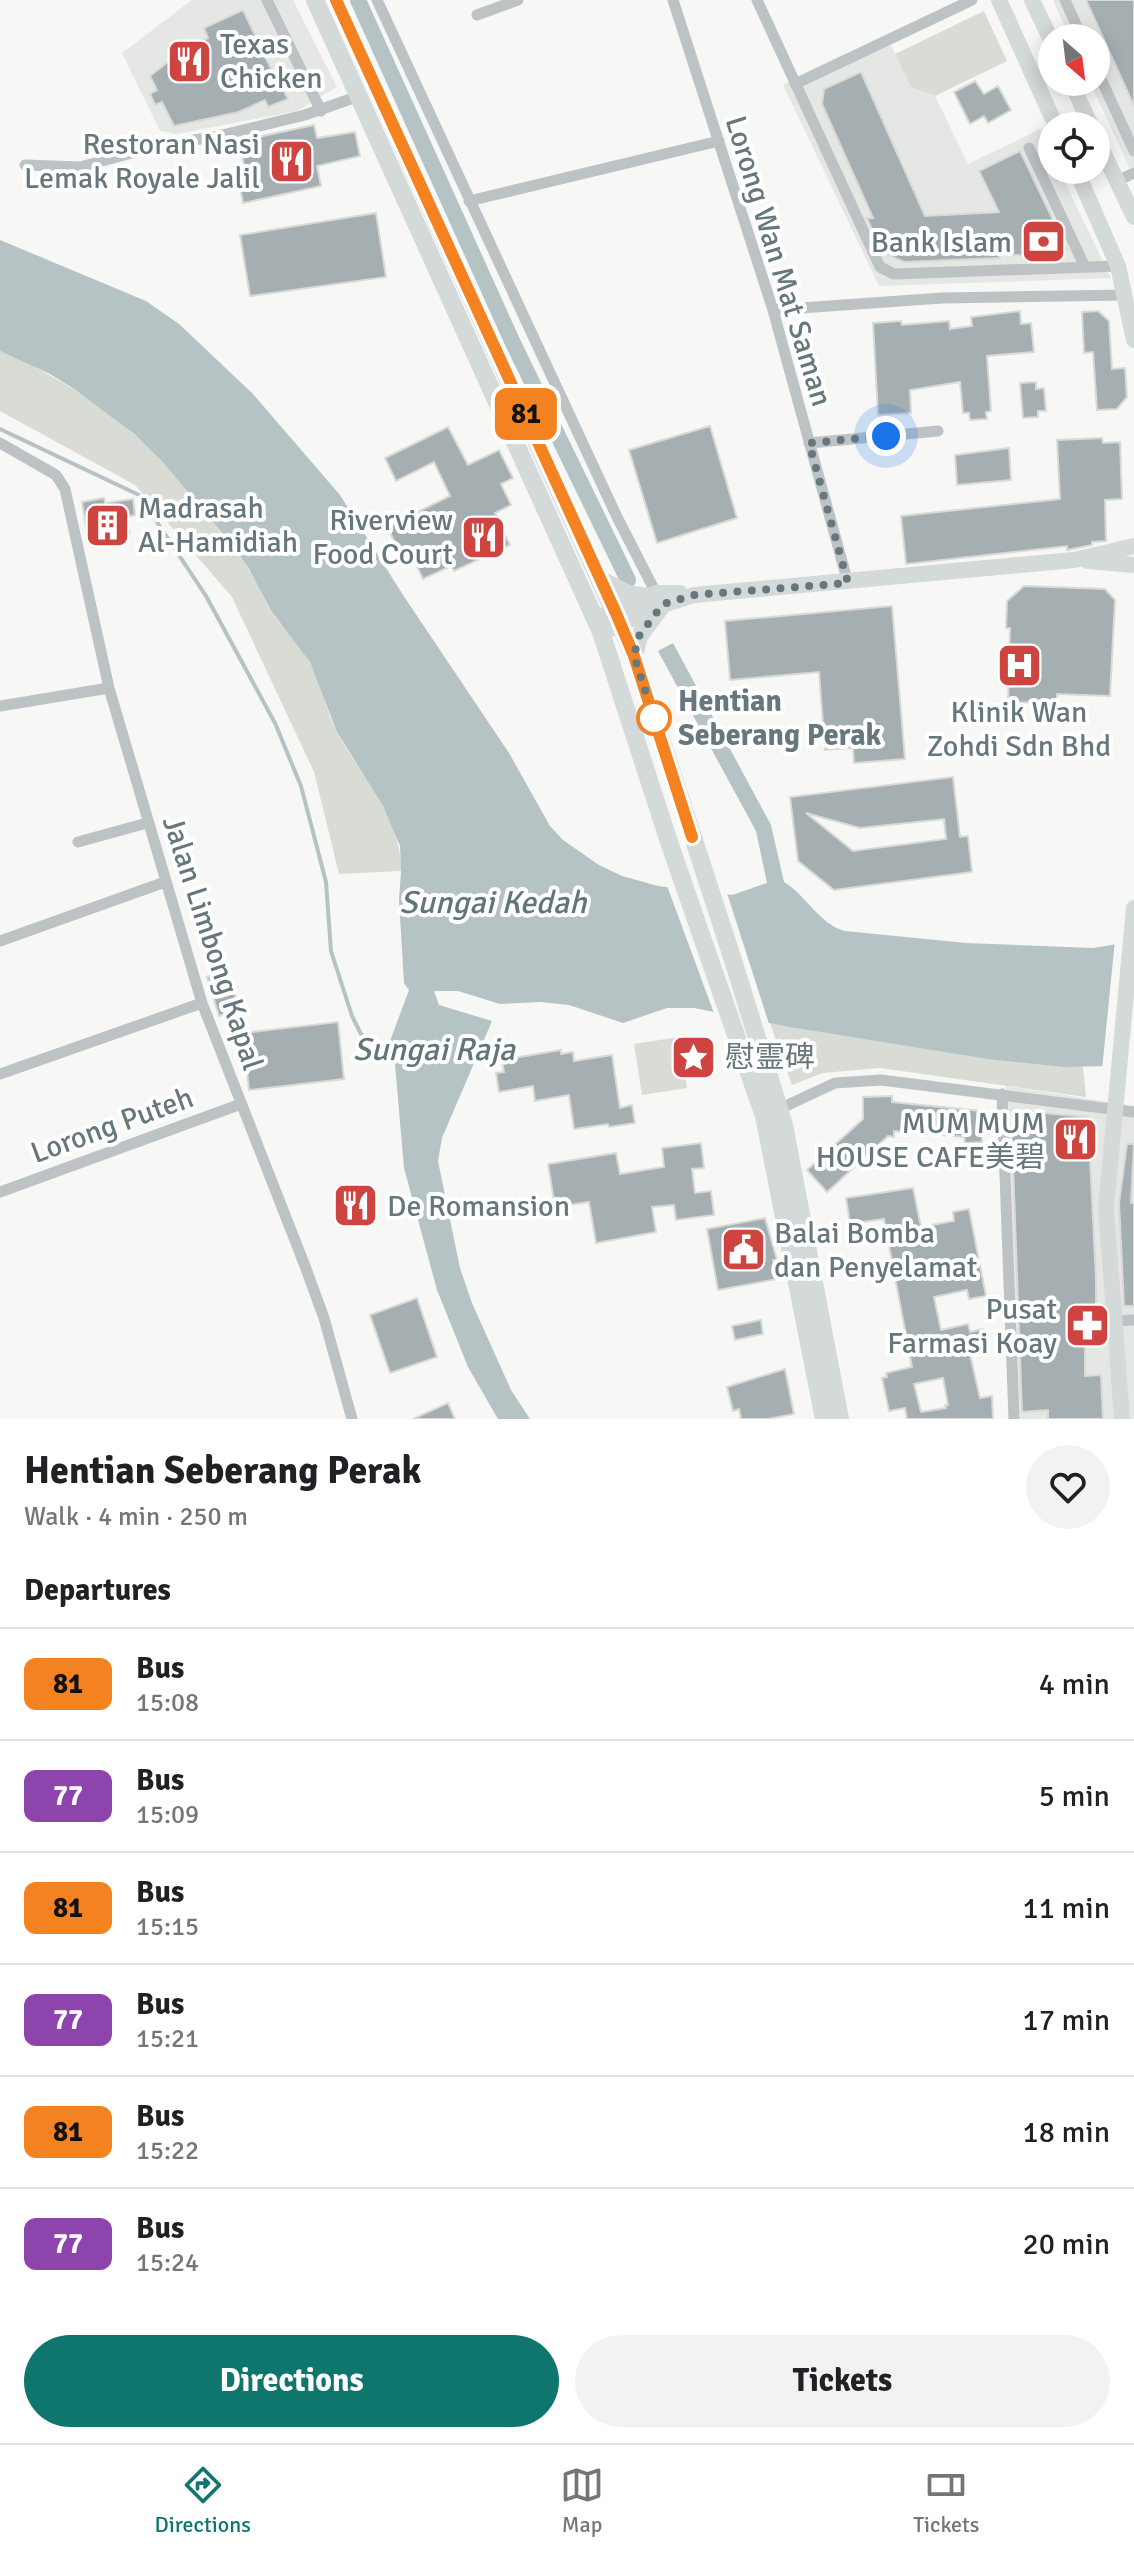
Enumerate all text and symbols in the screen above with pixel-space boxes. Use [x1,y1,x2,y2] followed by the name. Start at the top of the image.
[1038,24,1110,96] north arrow
[1038,24,1110,184] map controls
[220,26,323,97] place label: Texas Chicken
[165,37,213,85] restaurant icon: Texas Chicken
[717,112,840,411] street label: Lorong Wan Mat Saman
[1038,112,1110,184] button: locate
[24,126,260,197] place label: Restoran Nasi Lemak Royale Jalil
[267,137,315,185] restaurant icon: Restoran Nasi Lemak Royale Jalil
[1019,218,1067,266] bank icon: Bank Islam
[871,224,1012,261] place label: Bank Islam
[490,388,562,440] line badge: 81
[511,397,541,431] text: 81
[866,416,906,456] your location
[138,490,298,561] place label: Madrasah Al-Hamidiah
[83,501,131,549] building icon: Madrasah Al-Hamidiah
[312,502,453,573] place label: Riverview Food Court
[460,513,508,561] restaurant icon: Riverview Food Court
[995,642,1043,690] hospital icon: Klinik Wan Zohdi Sdn Bhd
[678,683,882,754] place label: Hentian Seberang Perak
[927,694,1111,765] place label: Klinik Wan Zohdi Sdn Bhd
[637,701,671,735] marker: Hentian Seberang Perak
[154,811,271,1075] street label: Jalan Limbong Kapal
[400,883,588,922] water label: Sungai Kedah
[353,1030,516,1069] water label: Sungai Raja
[670,1033,718,1081] place icon: 慰霊碑
[725,1039,815,1076] place label: 慰霊碑
[26,1079,198,1172] street label: Lorong Puteh
[816,1105,1045,1176] place label: MUM MUM HOUSE CAFE美碧
[1052,1116,1100,1164] restaurant icon: MUM MUM HOUSE CAFE美碧
[332,1182,380,1230] restaurant icon: De Romansion
[387,1188,570,1225] place label: De Romansion
[774,1215,977,1286] place label: Balai Bomba dan Penyelamat
[719,1226,767,1274] public building icon: Balai Bomba dan Penyelamat
[887,1291,1057,1362] place label: Pusat Farmasi Koay
[1064,1302,1112,1350] pharmacy icon: Pusat Farmasi Koay
[1026,1445,1110,1529] button: heart
[24,1447,421,1494] text: Hentian Seberang Perak
[24,1501,248,1533] text: Walk · 4 min · 250 m
[24,1572,171,1609] text: Departures
[136,1650,184,1687] text: Bus
[1039,1666,1110,1703] text: 4 min
[53,1667,83,1701] text: 81
[136,1687,199,1719] text: 15:08
[136,1762,184,1799] text: Bus
[1039,1778,1110,1815] text: 5 min
[53,1779,83,1813] text: 77
[136,1799,199,1831] text: 15:09
[136,1874,184,1911] text: Bus
[1023,1890,1110,1927] text: 11 min
[53,1891,83,1925] text: 81
[136,1911,199,1943] text: 15:15
[136,1986,184,2023] text: Bus
[1023,2002,1110,2039] text: 17 min
[53,2003,83,2037] text: 77
[136,2023,199,2055] text: 15:21
[136,2098,184,2135] text: Bus
[1023,2114,1110,2151] text: 18 min
[53,2115,83,2149] text: 81
[136,2135,199,2167] text: 15:22
[136,2210,184,2247] text: Bus
[1023,2226,1110,2263] text: 20 min
[53,2227,83,2261] text: 77
[136,2247,199,2279] text: 15:24
[24,2335,559,2427] button: Directions
[575,2335,1110,2427] button: Tickets
[155,2463,251,2538] tab: Directions
[560,2463,604,2538] tab: Map
[913,2463,979,2538] tab: Tickets

